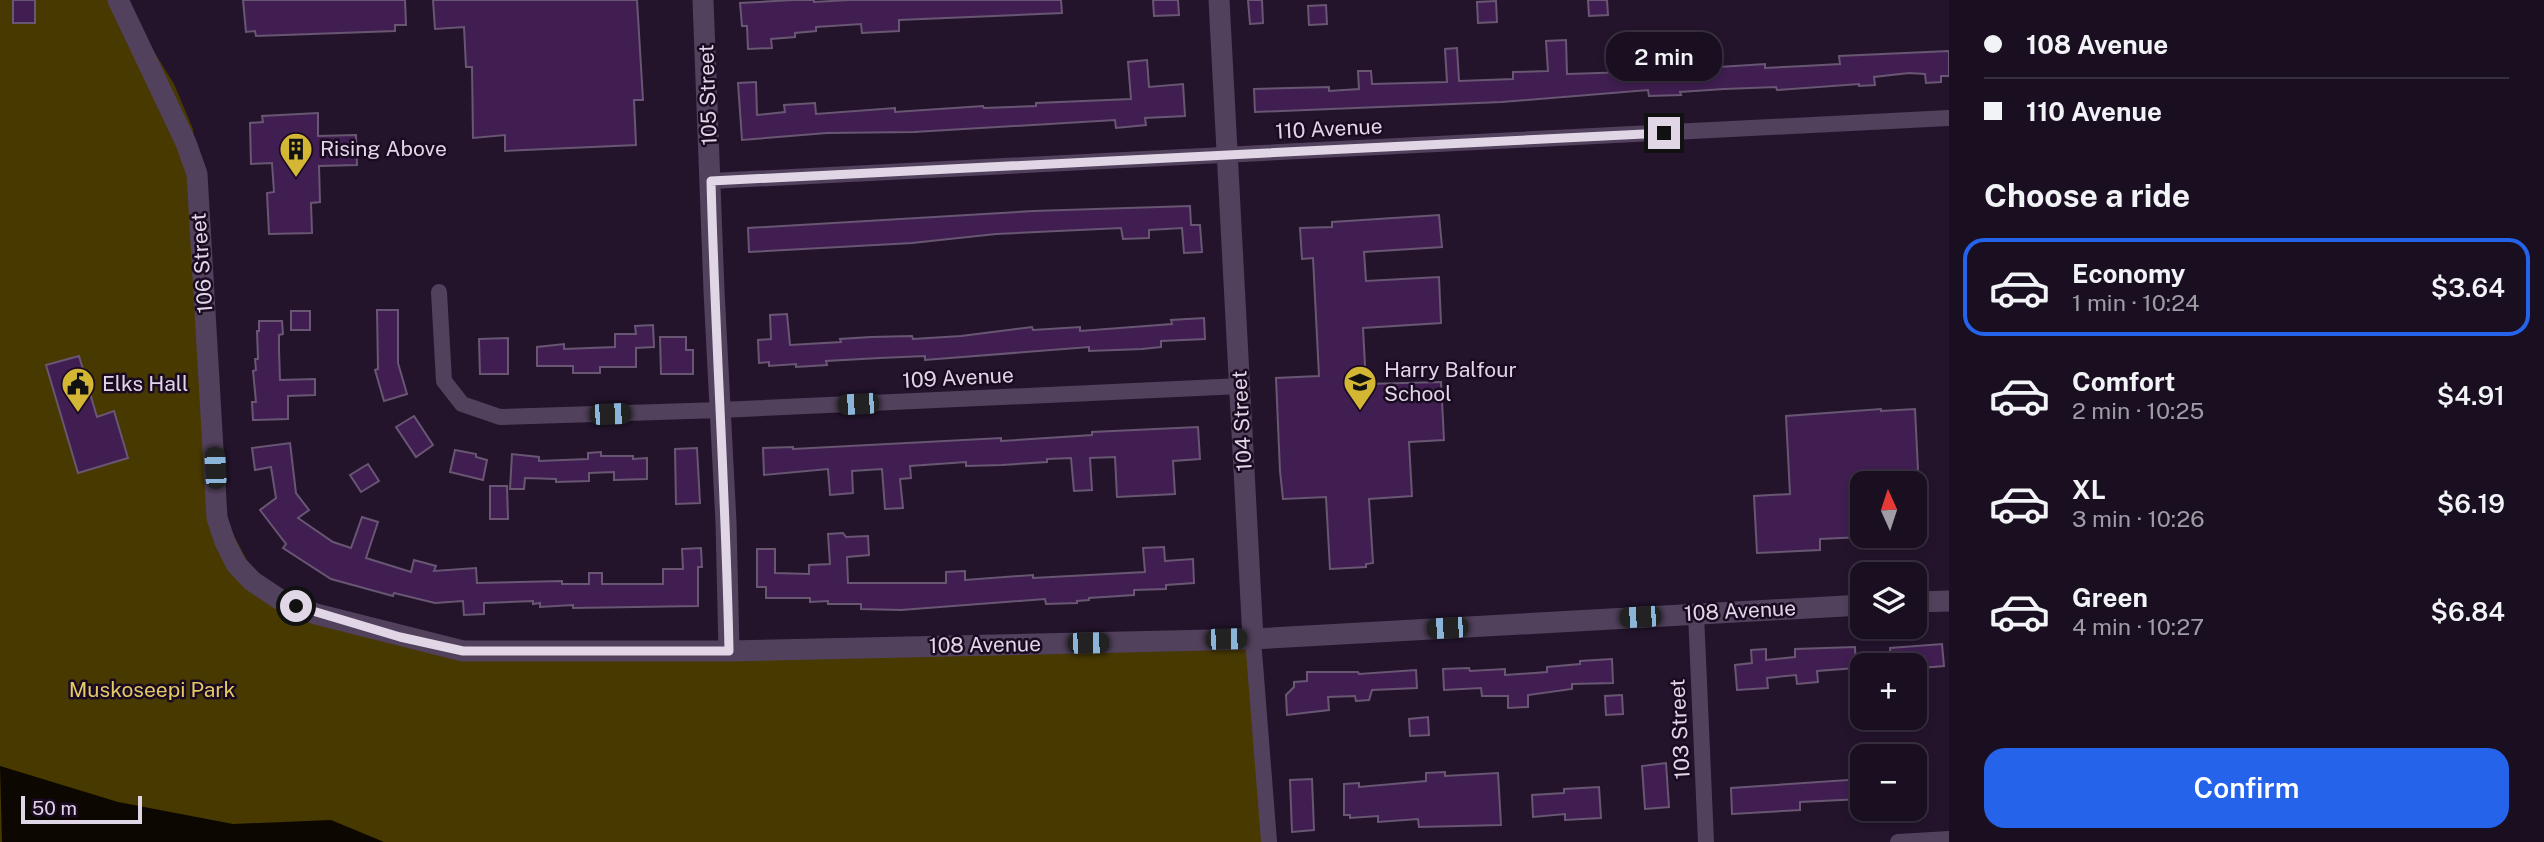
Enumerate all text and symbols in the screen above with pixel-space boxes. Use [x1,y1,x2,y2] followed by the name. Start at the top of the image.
[2026,29,2168,60] text: 108 Avenue
[1606,32,1722,80] callout: 2 min
[1634,43,1694,70] text: 2 min
[693,44,722,146] street label: 105 Street
[2026,96,2162,127] text: 110 Avenue
[1275,113,1383,144] street label: 110 Avenue
[1648,117,1680,149] route end
[277,130,315,179] building icon: Rising Above
[320,136,447,161] place label: Rising Above
[1984,177,2190,214] text: Choose a ride
[186,212,217,314] street label: 106 Street
[1988,256,2051,319] icon: car
[2072,258,2185,289] text: Economy
[2431,272,2505,303] text: $3.64
[2072,289,2200,316] text: 1 min · 10:24
[1384,357,1517,406] place label: Harry Balfour School
[902,362,1014,393] street label: 109 Avenue
[1341,363,1379,412] school or university icon: Harry Balfour School
[1988,364,2051,427] icon: car
[59,365,97,414] public building icon: Elks Hall
[2072,366,2175,397] text: Comfort
[1226,370,1257,472] street label: 104 Street
[102,371,188,396] place label: Elks Hall
[2437,380,2505,411] text: $4.91
[837,392,880,416] car
[2072,397,2204,424] text: 2 min · 10:25
[589,403,632,425] car
[204,446,227,490] car
[1850,471,1927,548] north arrow
[1850,471,1927,821] map controls
[1988,472,2051,535] icon: car
[2072,474,2106,505] text: XL
[2437,488,2505,519] text: $6.19
[2072,505,2205,532] text: 3 min · 10:26
[1850,562,1927,639] button: layers
[1988,580,2051,643] icon: car
[2072,582,2148,613] text: Green
[280,590,312,622] route start
[1683,595,1797,626] street label: 108 Avenue
[2431,596,2505,627] text: $6.84
[1619,605,1662,629] car
[2072,613,2204,640] text: 4 min · 10:27
[1426,616,1469,640] car
[1205,628,1248,650] car
[929,631,1041,658] street label: 108 Avenue
[1067,632,1110,654] car
[1850,653,1927,730] button: +
[69,677,235,702] park label: Muskoseepi Park
[1664,678,1695,780] street label: 103 Street
[1850,744,1927,821] button: −
[1984,748,2509,828] button: Confirm
[21,793,142,825] scale bar
[32,797,77,819] text: 50 m

